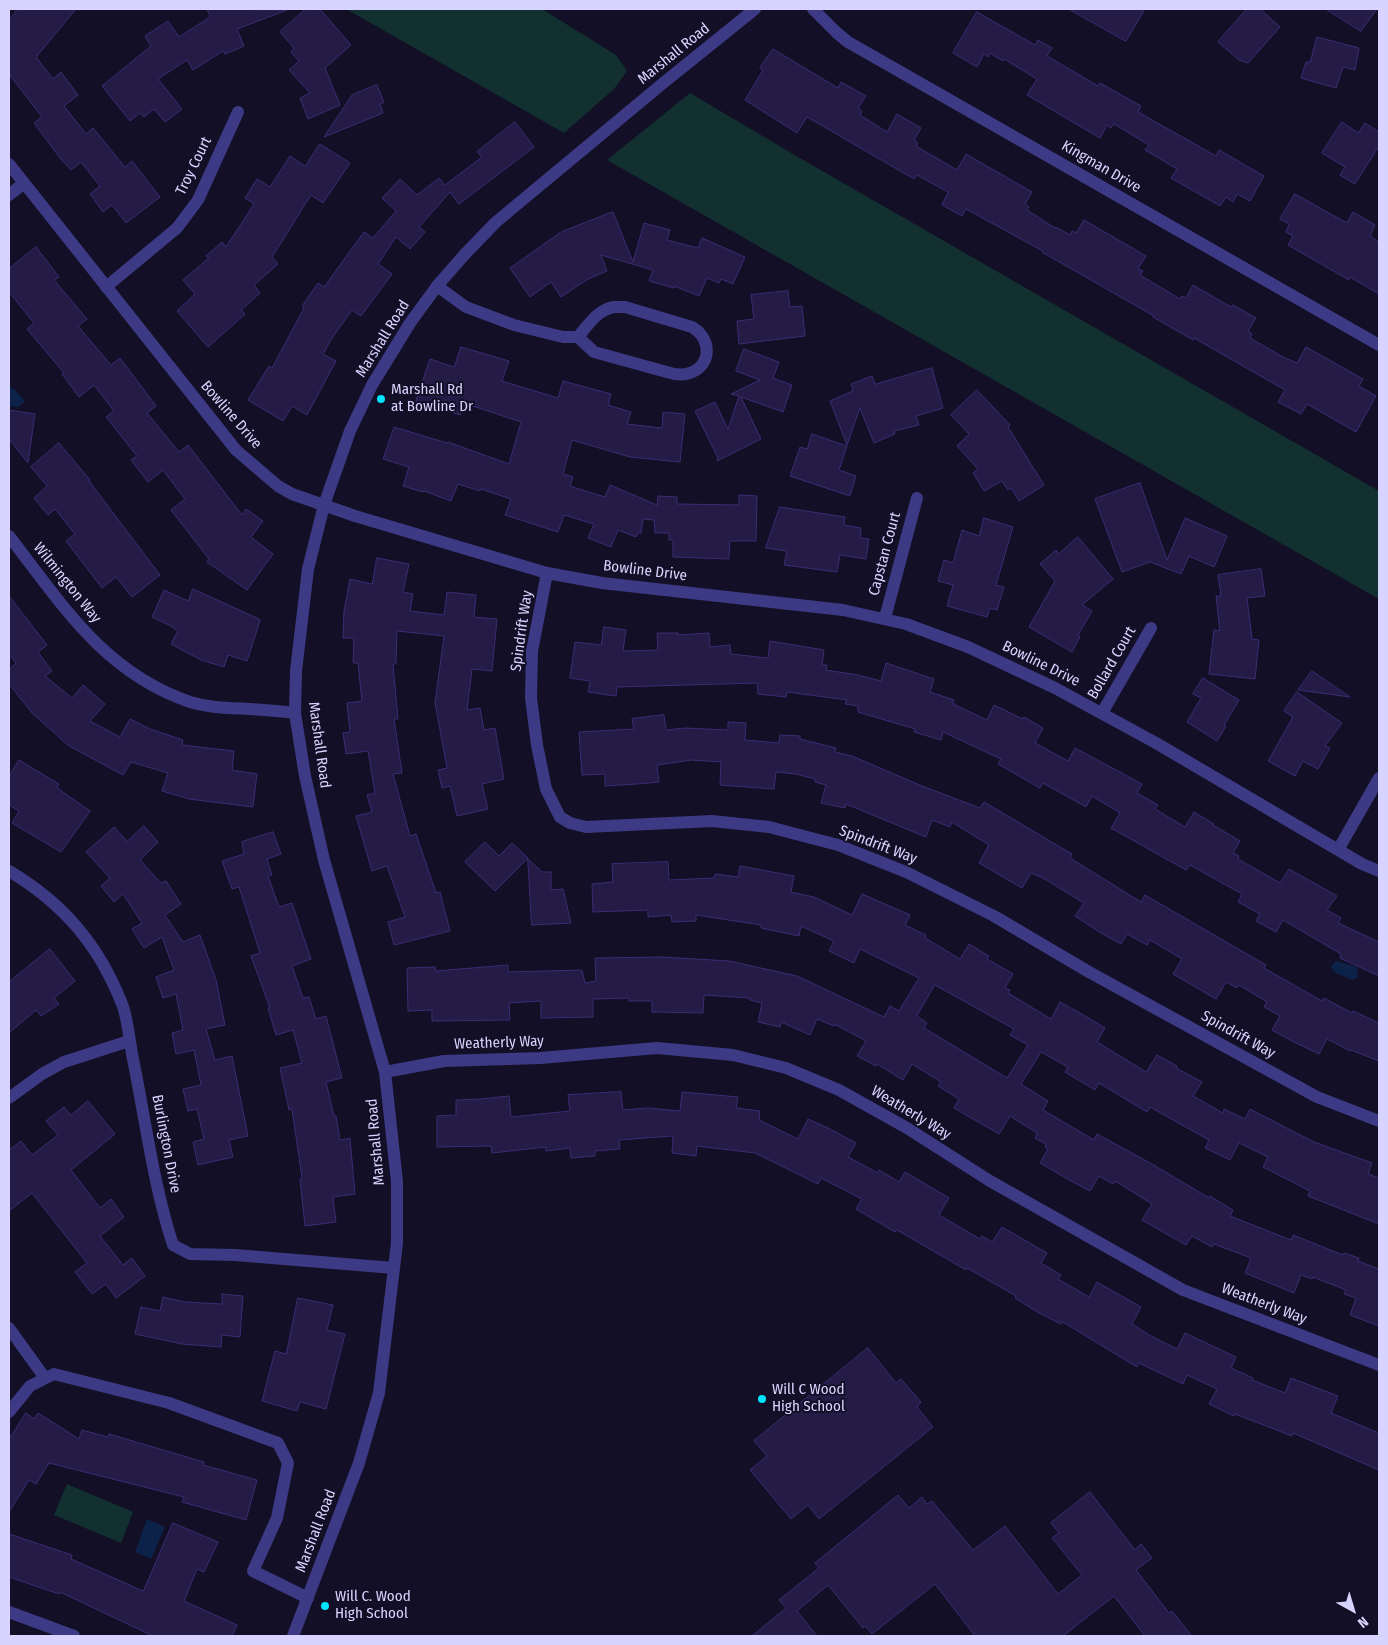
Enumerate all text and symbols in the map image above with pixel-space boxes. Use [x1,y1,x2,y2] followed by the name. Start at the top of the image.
[634,20,714,88] street label: Marshall Road
[172,134,216,198] street label: Troy Court
[1058,137,1144,197] street label: Kingman Drive
[352,297,414,381] street label: Marshall Road
[197,377,265,453] street label: Bowline Drive
[391,381,473,416] place label: Marshall Rd at Bowline Dr
[375,393,387,405] marker: Marshall Rd at Bowline Dr
[865,510,905,598] street label: Capstan Court
[29,539,105,627] street label: Wilmington Way
[602,557,688,585] street label: Bowline Drive
[507,589,537,673] street label: Spindrift Way
[1084,623,1140,703] street label: Bollard Court
[999,637,1083,691] street label: Bowline Drive
[304,701,334,789] street label: Marshall Road
[837,822,919,868] street label: Spindrift Way
[1198,1007,1278,1063] street label: Spindrift Way
[454,1032,544,1054] street label: Weatherly Way
[868,1082,954,1144] street label: Weatherly Way
[148,1093,184,1195] street label: Burlington Drive
[363,1098,389,1186] street label: Marshall Road
[1219,1280,1309,1328] street label: Weatherly Way
[772,1381,845,1416] place label: Will C Wood High School
[756,1393,768,1405] marker: Will C Wood High School
[292,1487,340,1575] street label: Marshall Road
[1328,1585,1378,1635] north arrow
[335,1588,411,1623] place label: Will C. Wood High School
[319,1600,331,1612] marker: Will C. Wood High School
[1354,1613,1371,1631] text: N

